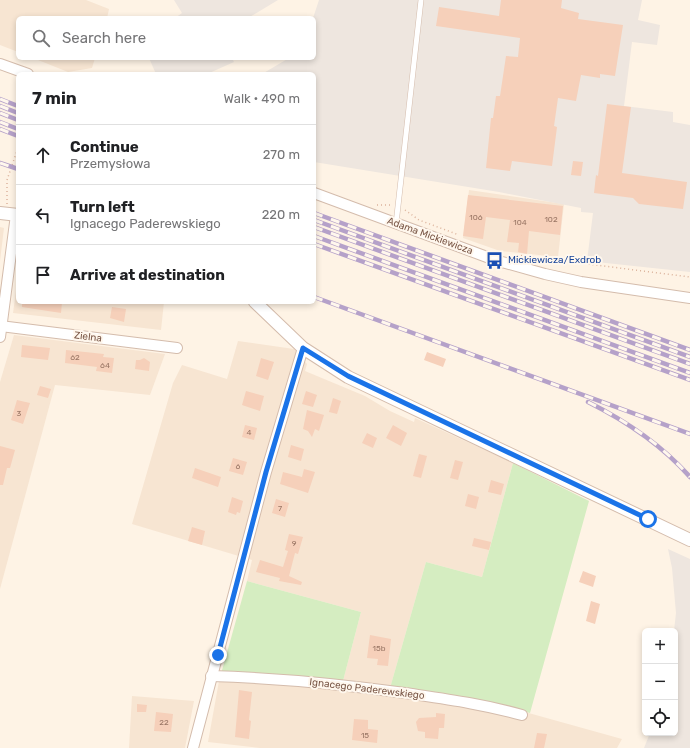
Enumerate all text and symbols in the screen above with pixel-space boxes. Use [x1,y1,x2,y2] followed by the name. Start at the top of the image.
[16,16,316,60] search box
[30,27,52,49] icon: search
[62,29,146,47] text: Search here
[32,88,77,108] text: 7 min
[224,91,300,106] text: Walk · 490 m
[70,138,139,156] text: Continue
[32,144,54,166] icon: ahead
[263,147,300,162] text: 270 m
[70,156,150,171] text: Przemysłowa
[70,198,135,216] text: Turn left
[32,204,54,226] icon: left
[262,207,300,222] text: 220 m
[469,213,483,222] house number: 106
[385,215,475,257] street label: Adama Mickiewicza
[544,215,558,224] house number: 102
[70,216,221,231] text: Ignacego Paderewskiego
[513,218,527,227] house number: 104
[485,250,505,270] bus stop icon: Mickiewicza/Exdrob
[508,254,601,266] place label: Mickiewicza/Exdrob
[32,264,54,286] icon: arrive
[70,266,225,284] text: Arrive at destination
[73,329,103,345] street label: Zielna
[70,353,80,362] house number: 62
[100,361,110,370] house number: 64
[17,409,22,418] house number: 3
[247,428,252,437] house number: 4
[236,462,241,471] house number: 6
[278,504,282,513] house number: 7
[639,510,657,528] route start
[292,539,297,548] house number: 9
[642,628,678,736] map controls
[642,628,678,664] button: +
[373,644,386,653] house number: 15b
[209,646,227,664] route end
[642,664,678,700] button: −
[309,676,426,702] street label: Ignacego Paderewskiego
[642,700,678,736] button: locate
[159,718,169,727] house number: 22
[361,731,369,740] house number: 15

